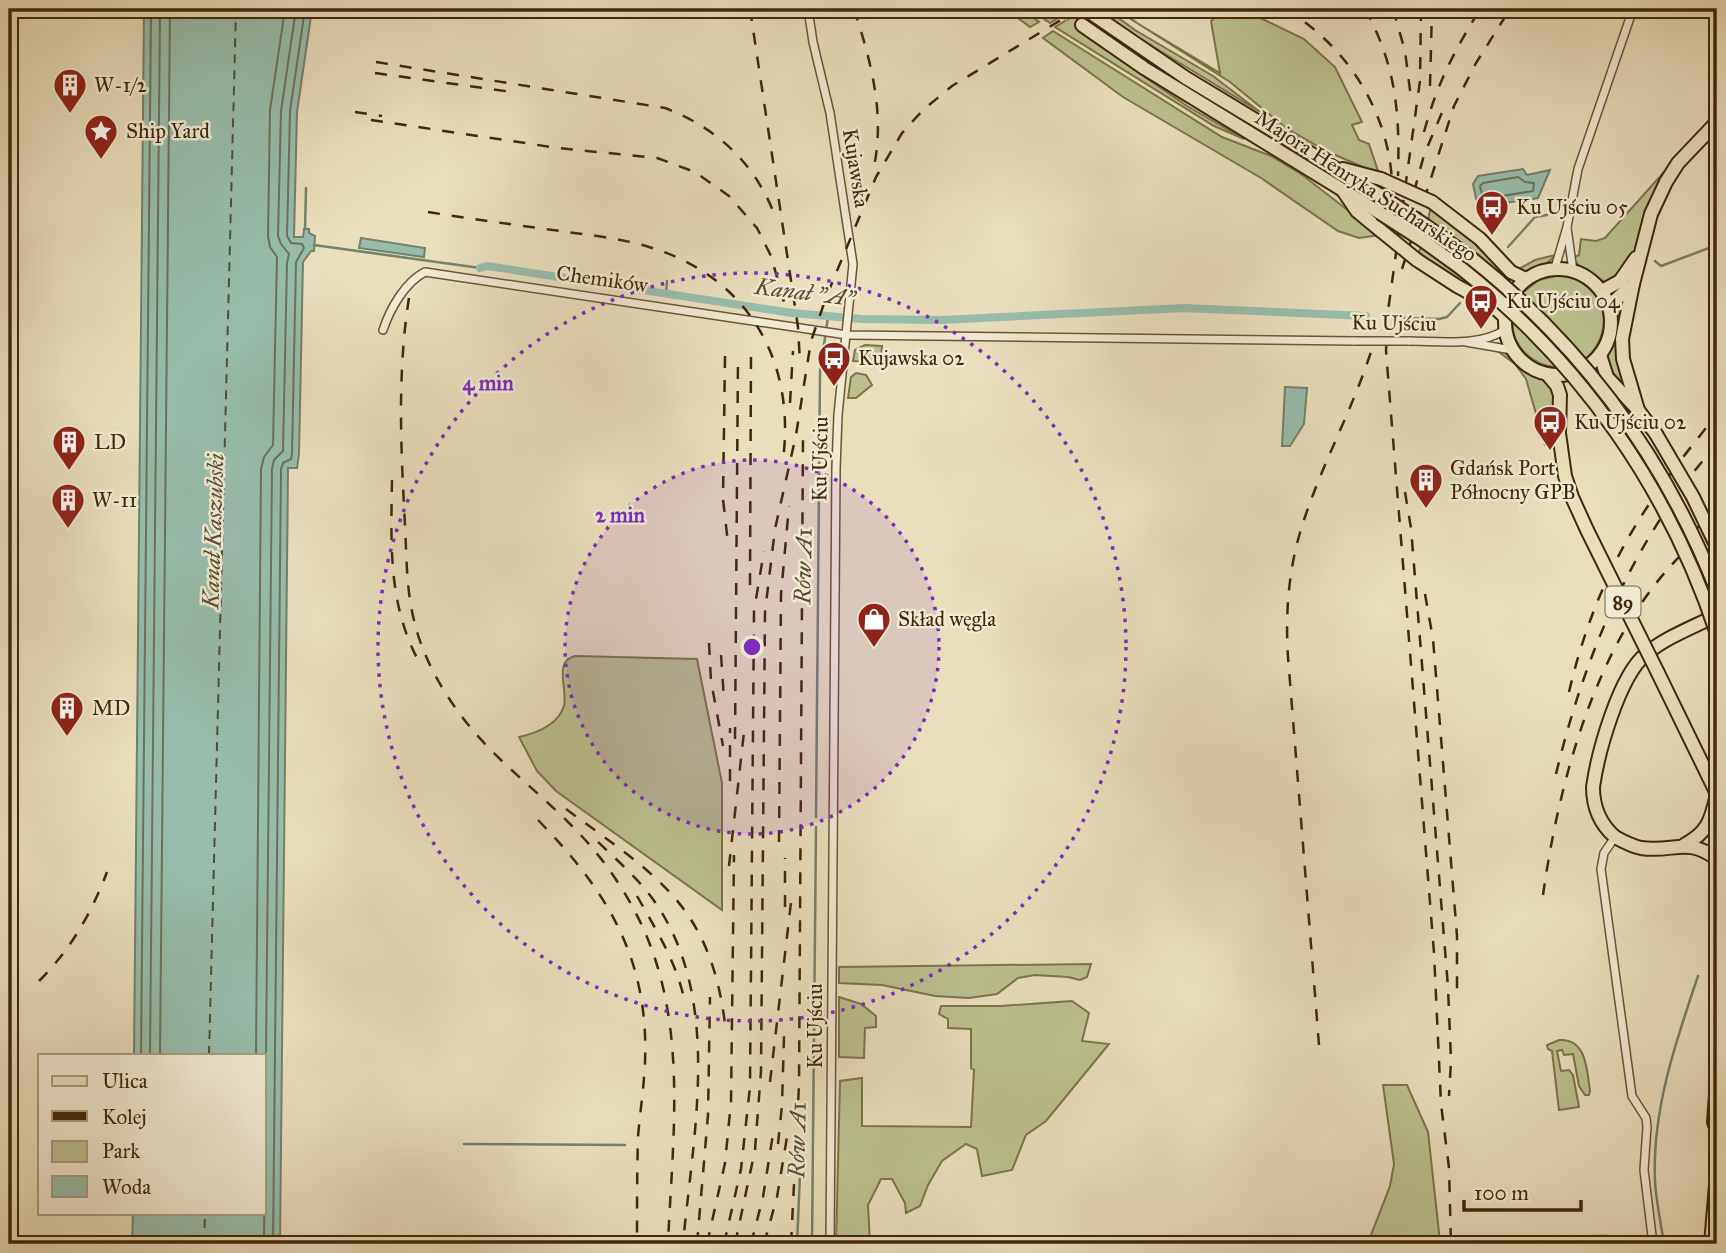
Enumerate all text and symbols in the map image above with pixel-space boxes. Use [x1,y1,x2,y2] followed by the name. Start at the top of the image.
[51,66,89,115] building icon: W-1/2
[94,72,148,98] place label: W-1/2
[1250,105,1482,268] street label: Majora Henryka Sucharskiego
[82,112,120,161] place icon: Ship Yard
[126,118,210,144] place label: Ship Yard
[837,127,875,209] street label: Kujawska
[1473,188,1511,237] bus stop icon: Ku Ujściu 05
[1516,194,1628,220] place label: Ku Ujściu 05
[555,260,650,298] street label: Chemików
[753,272,858,312] water label: Kanał "A"
[1462,282,1500,331] bus stop icon: Ku Ujściu 04
[1506,288,1621,314] place label: Ku Ujściu 04
[1351,309,1437,337] street label: Ku Ujściu
[815,339,853,388] bus stop icon: Kujawska 02
[858,345,965,371] place label: Kujawska 02
[462,370,514,396] text: 4 min
[1531,403,1569,452] bus stop icon: Ku Ujściu 02
[1574,409,1687,435] place label: Ku Ujściu 02
[806,416,834,502] street label: Ku Ujściu
[50,423,88,472] building icon: LD
[94,429,126,455] place label: LD
[196,452,230,610] water label: Kanał Kaszubski
[1450,455,1576,505] place label: Gdańsk Port Północny GPB
[1407,461,1445,510] building icon: Gdańsk Port Północny GPB
[49,481,87,530] building icon: W-11
[92,487,137,513] place label: W-11
[595,502,645,528] text: 2 min
[788,528,818,605] water label: Rów A1
[1606,586,1640,618] road number: 89
[855,600,893,649] shop icon: Skład węgla
[898,606,996,632] place label: Skład węgla
[740,635,764,659] centre of rings
[48,689,86,738] building icon: MD
[92,695,130,721] place label: MD
[802,983,828,1069] street label: Ku Ujściu
[38,1054,266,1214] legend
[102,1068,148,1094] text: Ulica
[782,1102,812,1179] water label: Rów A1
[102,1104,147,1130] text: Kolej
[102,1138,140,1164] text: Park
[1464,1169,1581,1213] scale bar
[102,1174,151,1200] text: Woda
[1474,1180,1529,1206] text: 100 m

